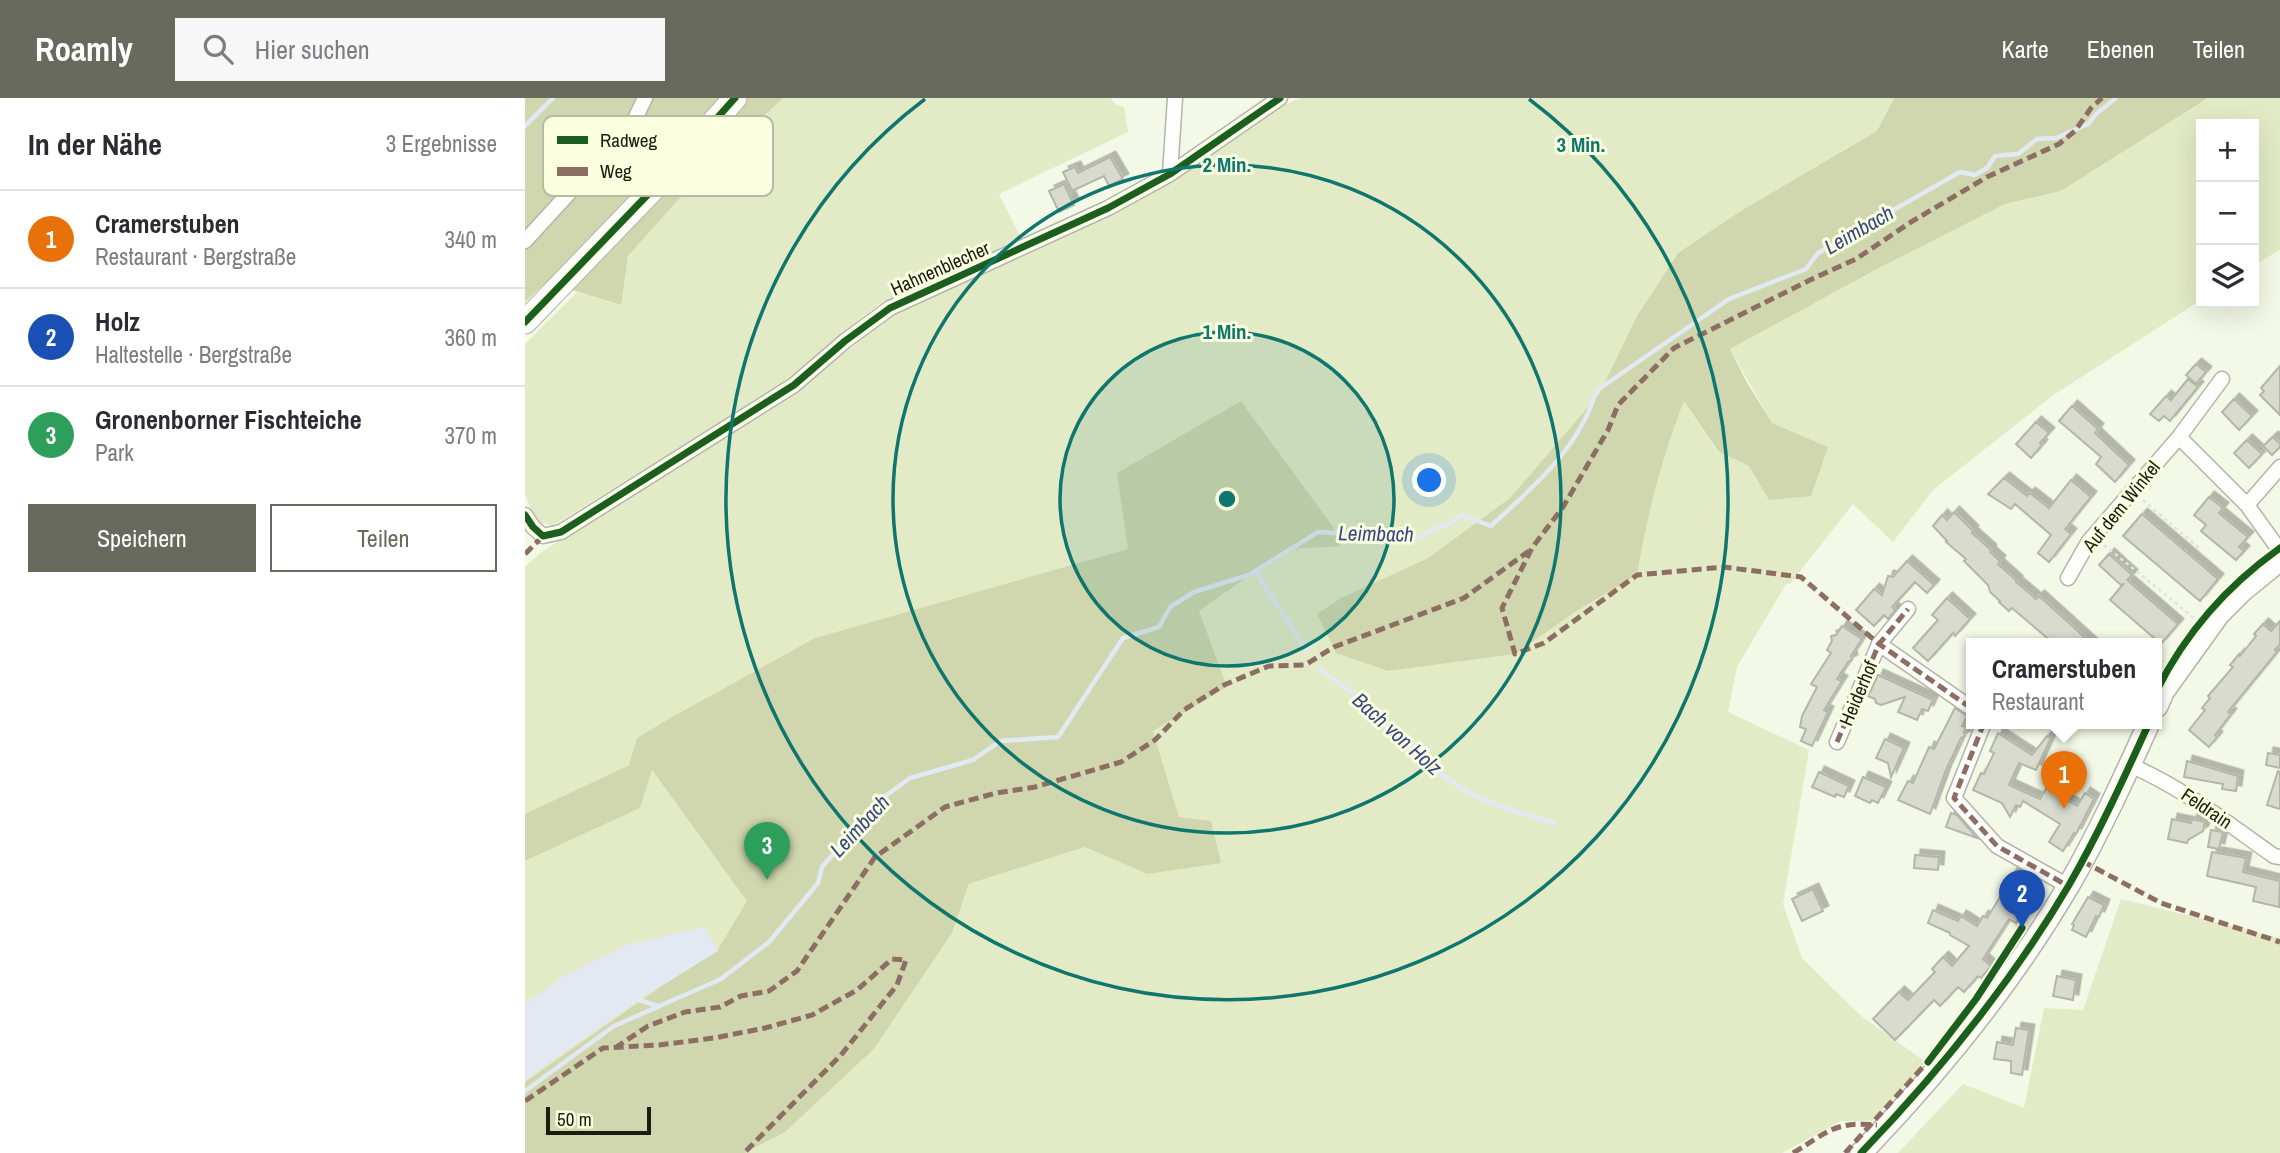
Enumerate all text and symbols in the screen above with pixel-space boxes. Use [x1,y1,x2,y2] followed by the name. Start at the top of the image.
[175,18,665,81] search box
[35,27,133,71] text: Roamly
[199,30,237,68] icon: search
[255,32,370,67] text: Hier suchen
[2002,33,2049,65] text: Karte
[2087,33,2154,65] text: Ebenen
[2192,33,2245,65] text: Teilen
[543,116,773,196] legend
[2196,119,2259,308] map controls
[2196,119,2259,182] button: +
[28,124,162,164] text: In der Nähe
[600,127,657,153] text: Radweg
[386,128,497,159] text: 3 Ergebnisse
[1557,130,1605,159] text: 3 Min.
[1203,150,1251,179] text: 2 Min.
[600,158,632,184] text: Weg
[2196,182,2259,245] button: −
[1819,198,1899,261] water label: Leimbach
[95,206,240,241] text: Cramerstuben
[46,224,56,255] text: 1
[445,224,497,255] text: 340 m
[886,234,994,301] street label: Hahnenblecher
[95,241,296,272] text: Restaurant · Bergstraße
[2196,245,2259,308] button: layers
[95,304,140,339] text: Holz
[1203,317,1251,346] text: 1 Min.
[46,322,56,353] text: 2
[445,322,497,353] text: 360 m
[95,339,292,370] text: Haltestelle · Bergstraße
[95,402,362,437] text: Gronenborner Fischteiche
[46,420,56,451] text: 3
[445,420,497,451] text: 370 m
[95,437,134,468] text: Park
[2076,455,2166,558] street label: Auf dem Winkel
[1412,463,1446,497] your location
[1215,487,1239,511] centre of rings
[28,504,256,572] button: Speichern
[270,504,497,572] button: Teilen
[1338,518,1414,549] water label: Leimbach
[1966,638,2162,729] popup
[1992,651,2136,686] text: Cramerstuben
[1833,656,1884,730] street label: Heiderhof
[1346,686,1449,782] water label: Bach von Holz
[1992,686,2084,717] text: Restaurant
[2041,751,2087,809] pin: 1
[2176,781,2238,835] street label: Feldrain
[823,788,896,863] water label: Leimbach
[744,822,790,880] pin: 3
[1999,870,2045,928] pin: 2
[546,1104,651,1136] scale bar
[557,1106,592,1132] text: 50 m

